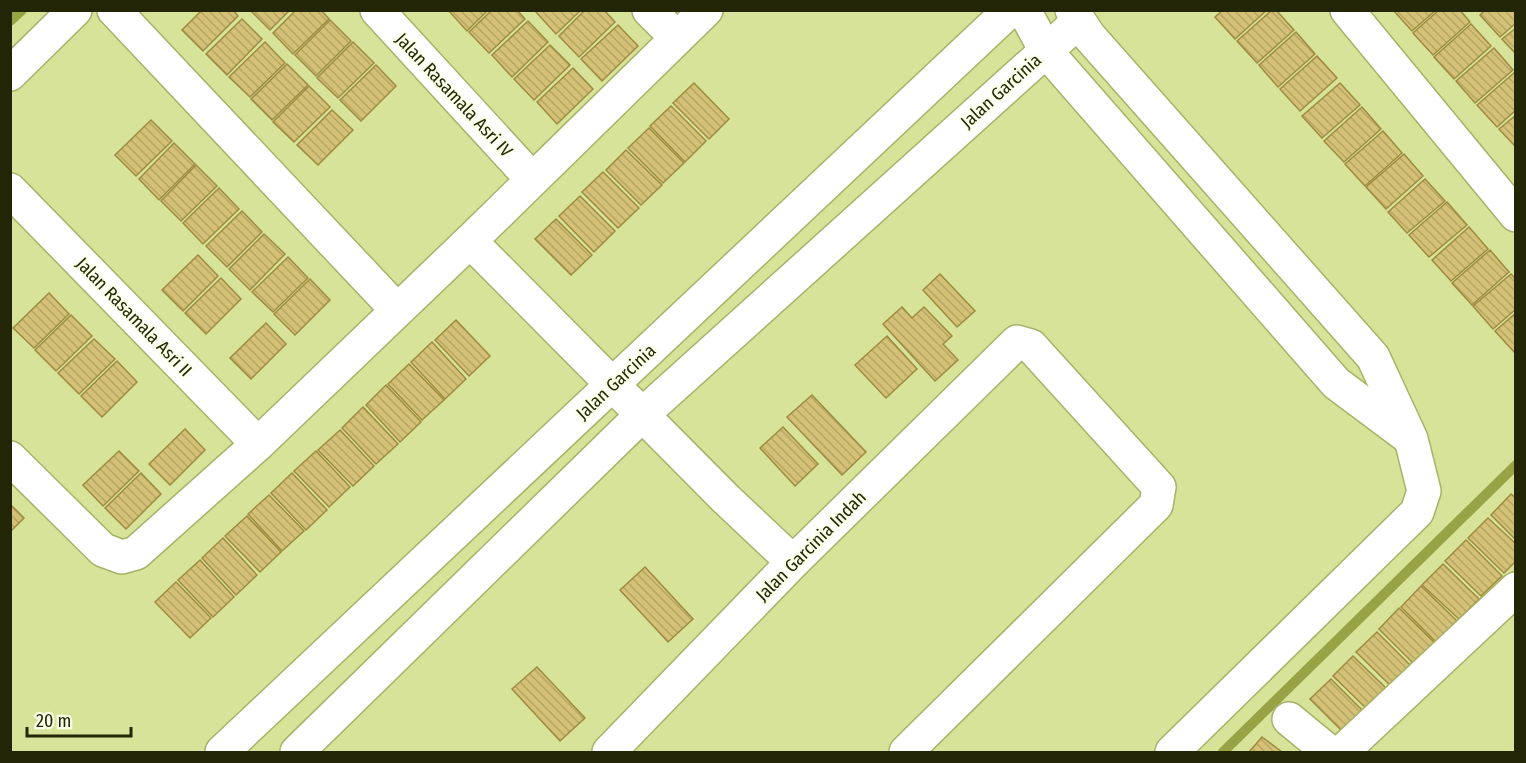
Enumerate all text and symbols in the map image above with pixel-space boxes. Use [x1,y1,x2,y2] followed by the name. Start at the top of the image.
[391,28,518,162] street label: Jalan Rasamala Asri IV
[956,49,1046,133] street label: Jalan Garcinia
[71,253,197,381] street label: Jalan Rasamala Asri II
[572,339,660,424] street label: Jalan Garcinia
[751,486,871,606] street label: Jalan Garcinia Indah
[27,700,130,738] scale bar
[36,710,71,732] text: 20 m

